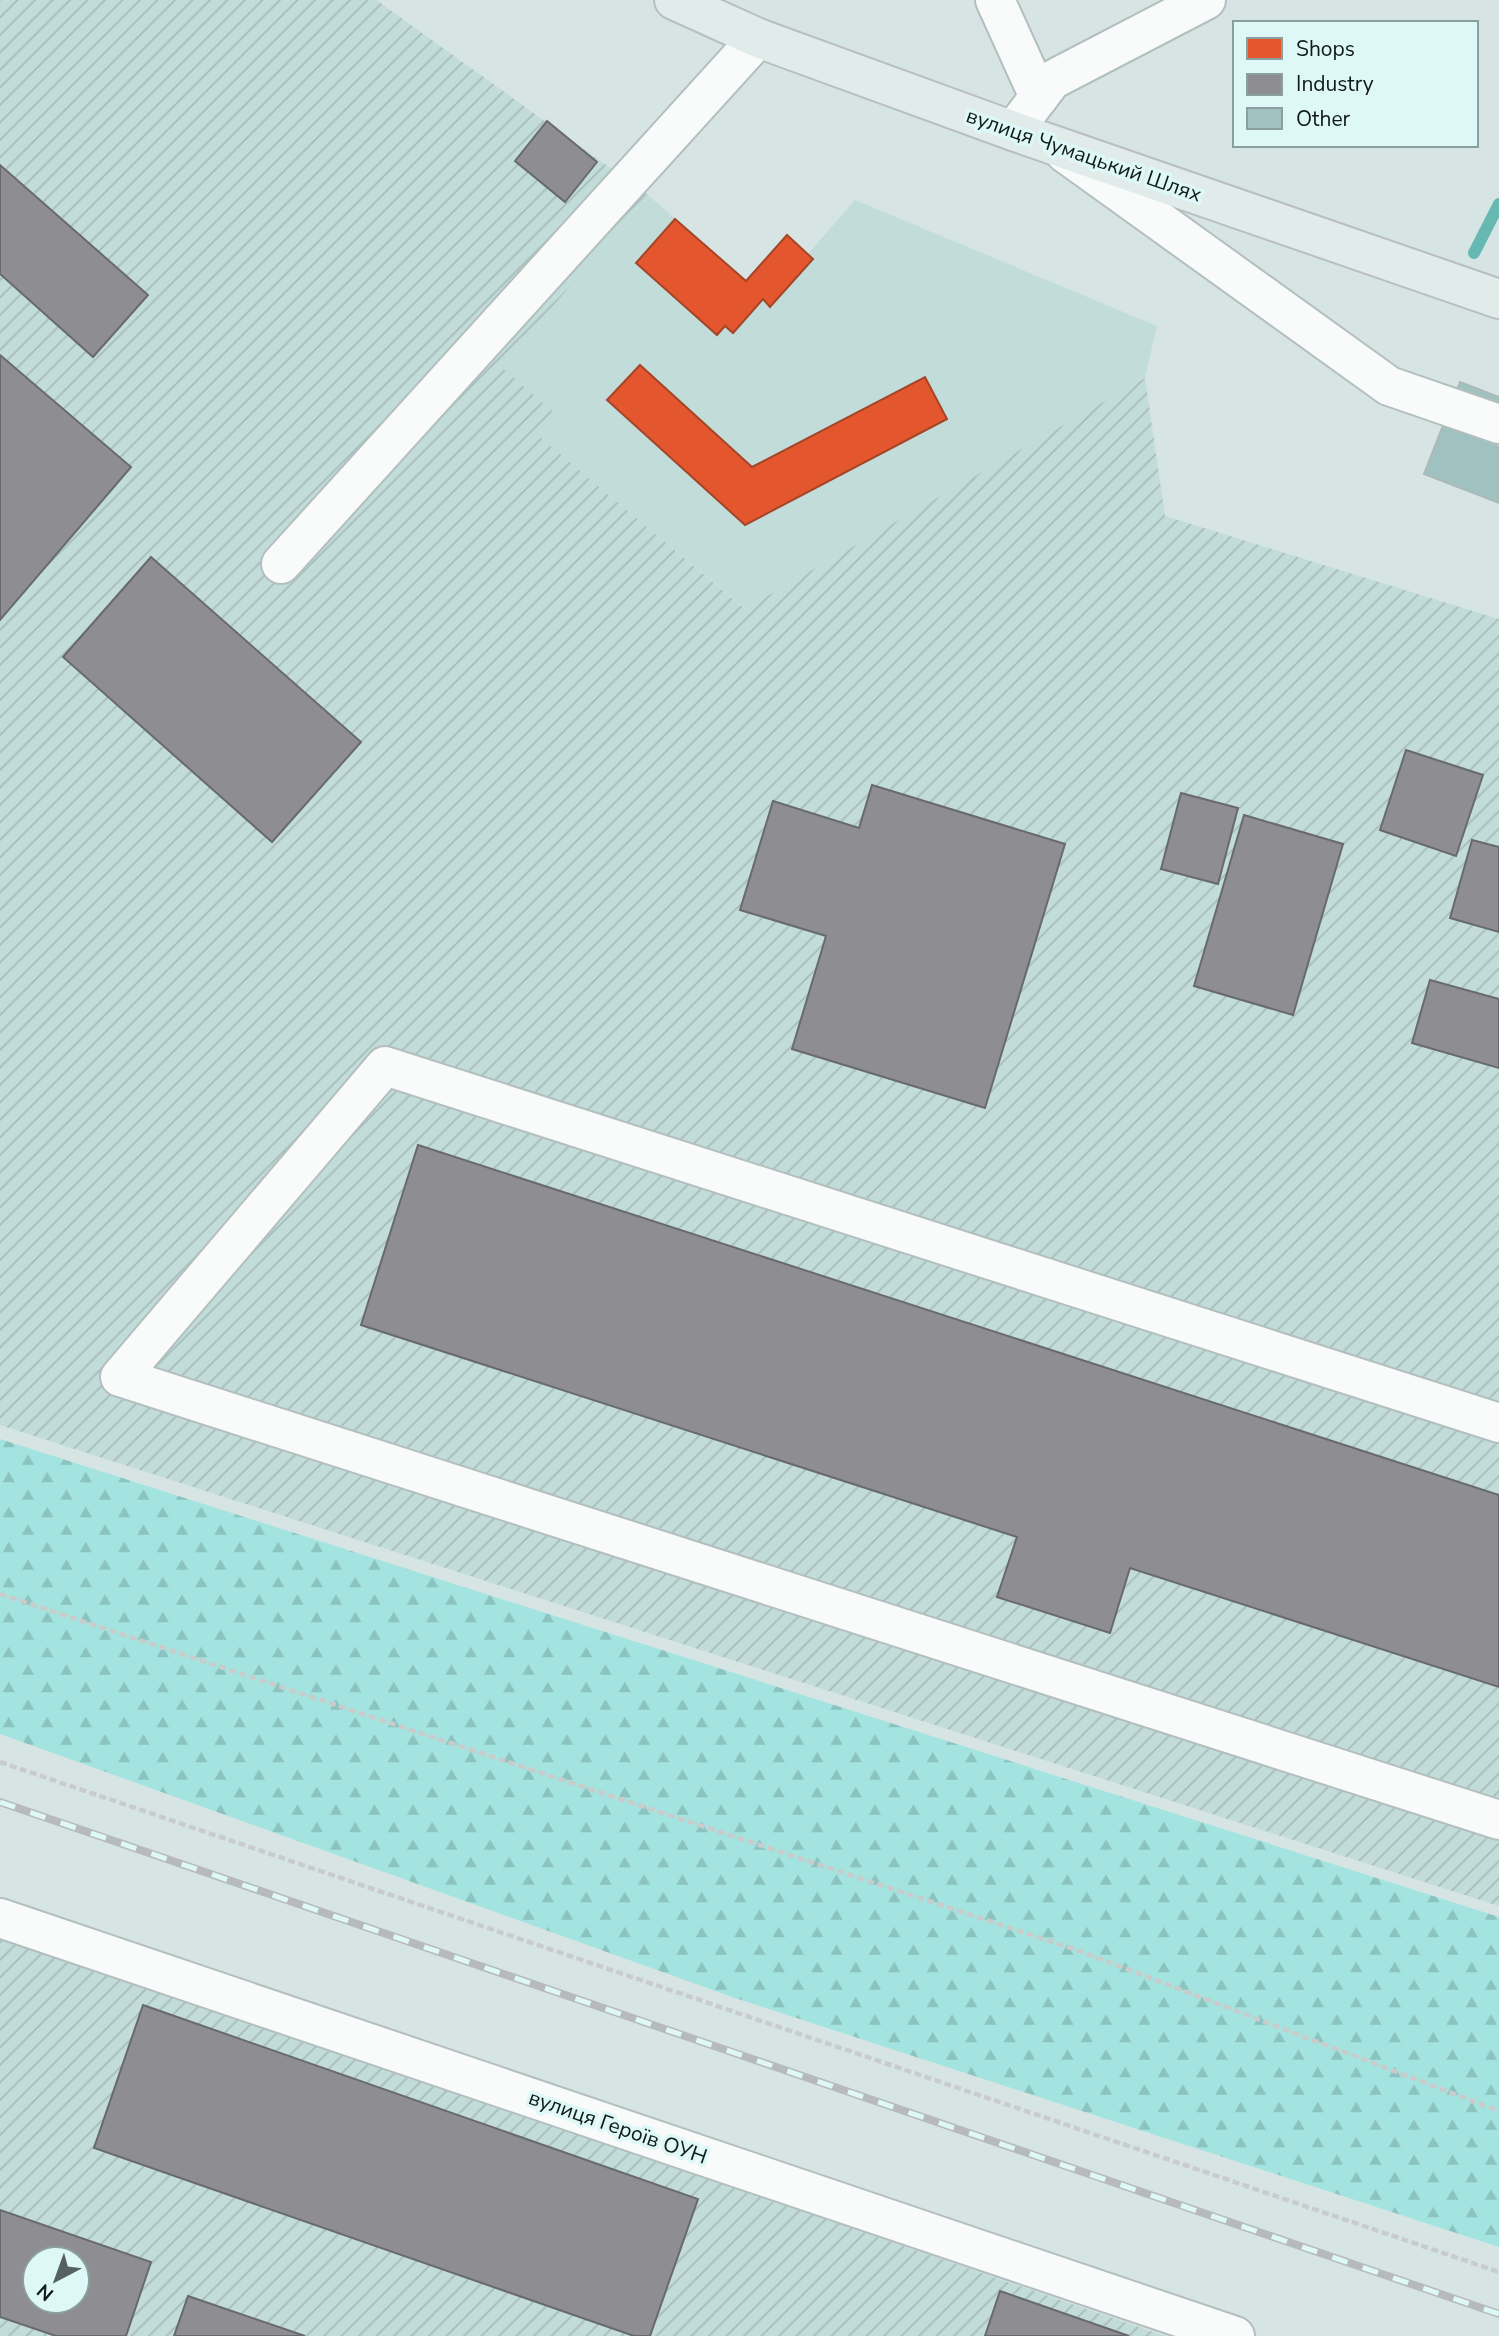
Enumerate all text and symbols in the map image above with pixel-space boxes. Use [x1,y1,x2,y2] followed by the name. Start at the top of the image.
[1233,21,1478,147] legend
[1296,35,1355,63] text: Shops
[1296,70,1374,98] text: Industry
[963,101,1205,209] street label: вулиця Чумацький Шлях
[1296,105,1351,133] text: Other
[525,2083,711,2171] street label: вулиця Героїв ОУН
[21,2245,91,2315] north arrow
[32,2278,59,2307] text: N

